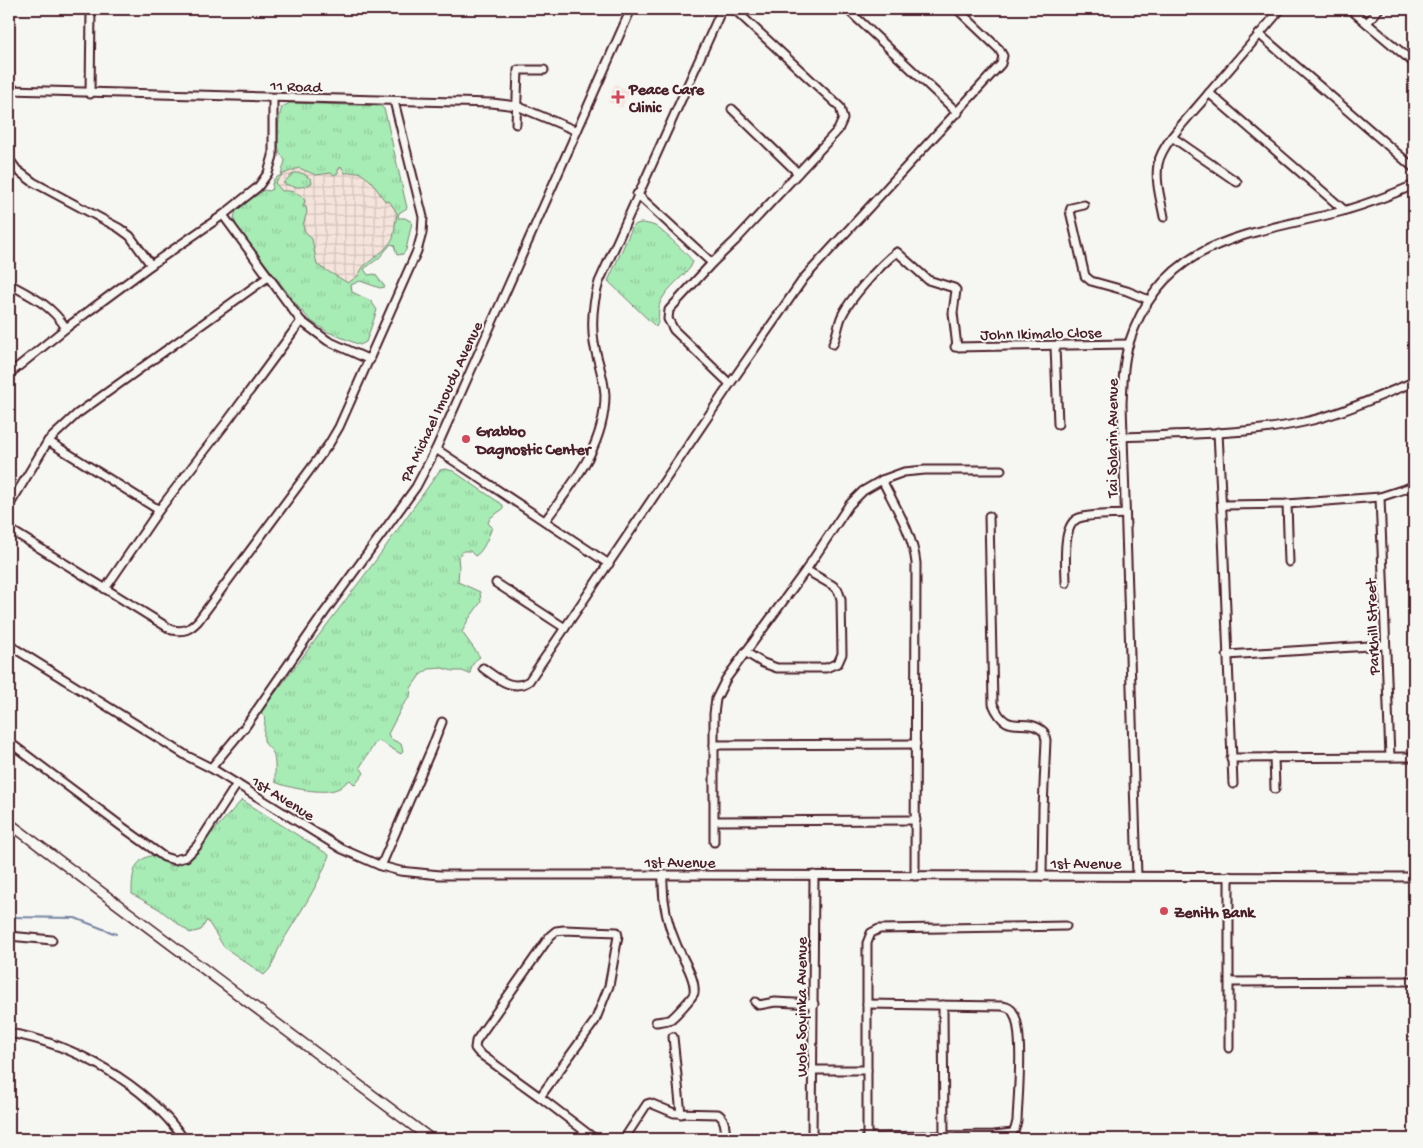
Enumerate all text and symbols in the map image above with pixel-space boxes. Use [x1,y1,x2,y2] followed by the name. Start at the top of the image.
[269,78,324,99] street label: 11 Road
[628,82,705,119] place label: Peace Care Clinic
[611,90,625,104] marker: Peace Care Clinic
[397,319,489,487] street label: PA Michael Imoudu Avenue
[980,325,1103,346] street label: John Ikimalo Close
[1105,378,1124,499] street label: Tai Solarin Avenue
[474,424,593,461] place label: Grabbo Dagnostic Center
[460,433,472,445] marker: Grabbo Dagnostic Center
[1363,577,1386,676] street label: Parkhill Street
[246,773,318,827] street label: 1st Avenue
[644,855,716,874] street label: 1st Avenue
[1050,856,1122,875] street label: 1st Avenue
[1158,905,1170,917] marker: Zenith Bank
[1174,905,1256,924] place label: Zenith Bank
[794,936,813,1077] street label: Wole Soyinka Avenue

